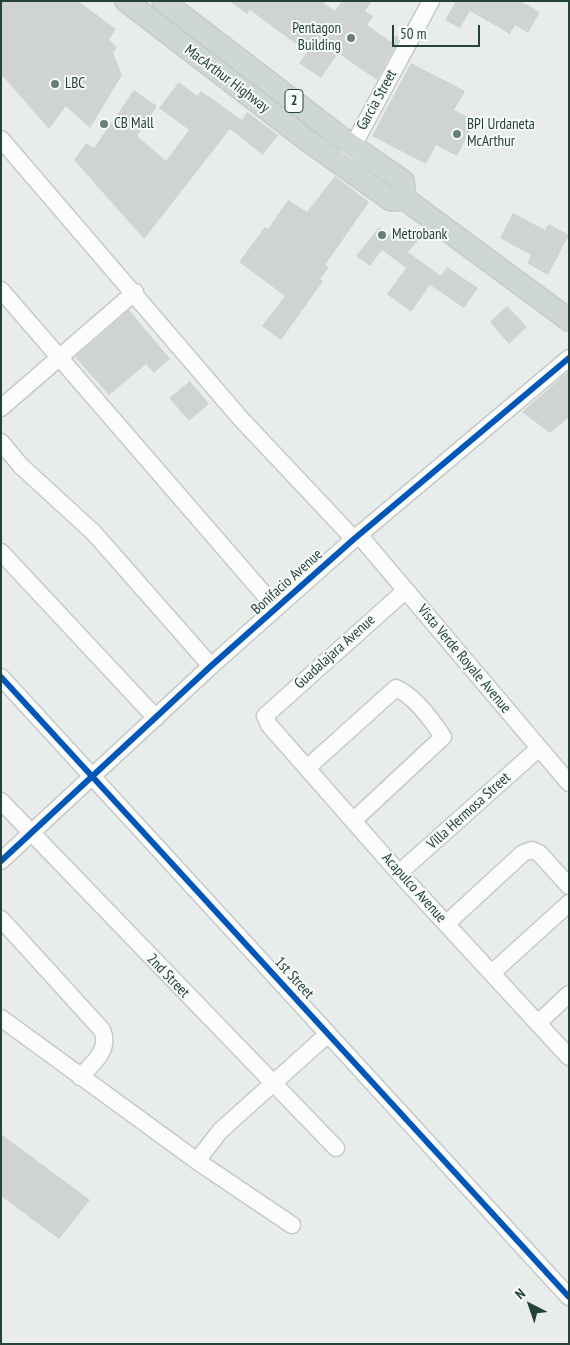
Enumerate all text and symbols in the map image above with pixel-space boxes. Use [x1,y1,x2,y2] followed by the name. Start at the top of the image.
[395,15,482,47] scale bar
[292,20,341,55] place label: Pentagon Building
[400,24,426,43] text: 50 m
[345,32,357,44] marker: Pentagon Building
[181,41,273,117] street label: MacArthur Highway
[353,67,401,133] street label: Garcia Street
[65,75,85,93] place label: LBC
[49,78,61,90] marker: LBC
[285,90,303,112] road number: 2
[114,115,154,133] place label: CB Mall
[467,116,535,151] place label: BPI Urdaneta McArthur
[98,118,110,130] marker: CB Mall
[451,128,463,140] marker: BPI Urdaneta McArthur
[392,226,447,244] place label: Metrobank
[376,229,388,241] marker: Metrobank
[248,545,326,619] street label: Bonifacio Avenue
[413,601,515,717] street label: Vista Verde Royale Avenue
[291,611,379,693] street label: Guadalajara Avenue
[423,769,515,853] street label: Villa Hermosa Street
[378,849,450,927] street label: Acapulco Avenue
[143,950,193,1002] street label: 2nd Street
[271,953,317,1003] street label: 1st Street
[505,1280,555,1330] north arrow
[511,1284,529,1303] text: N

